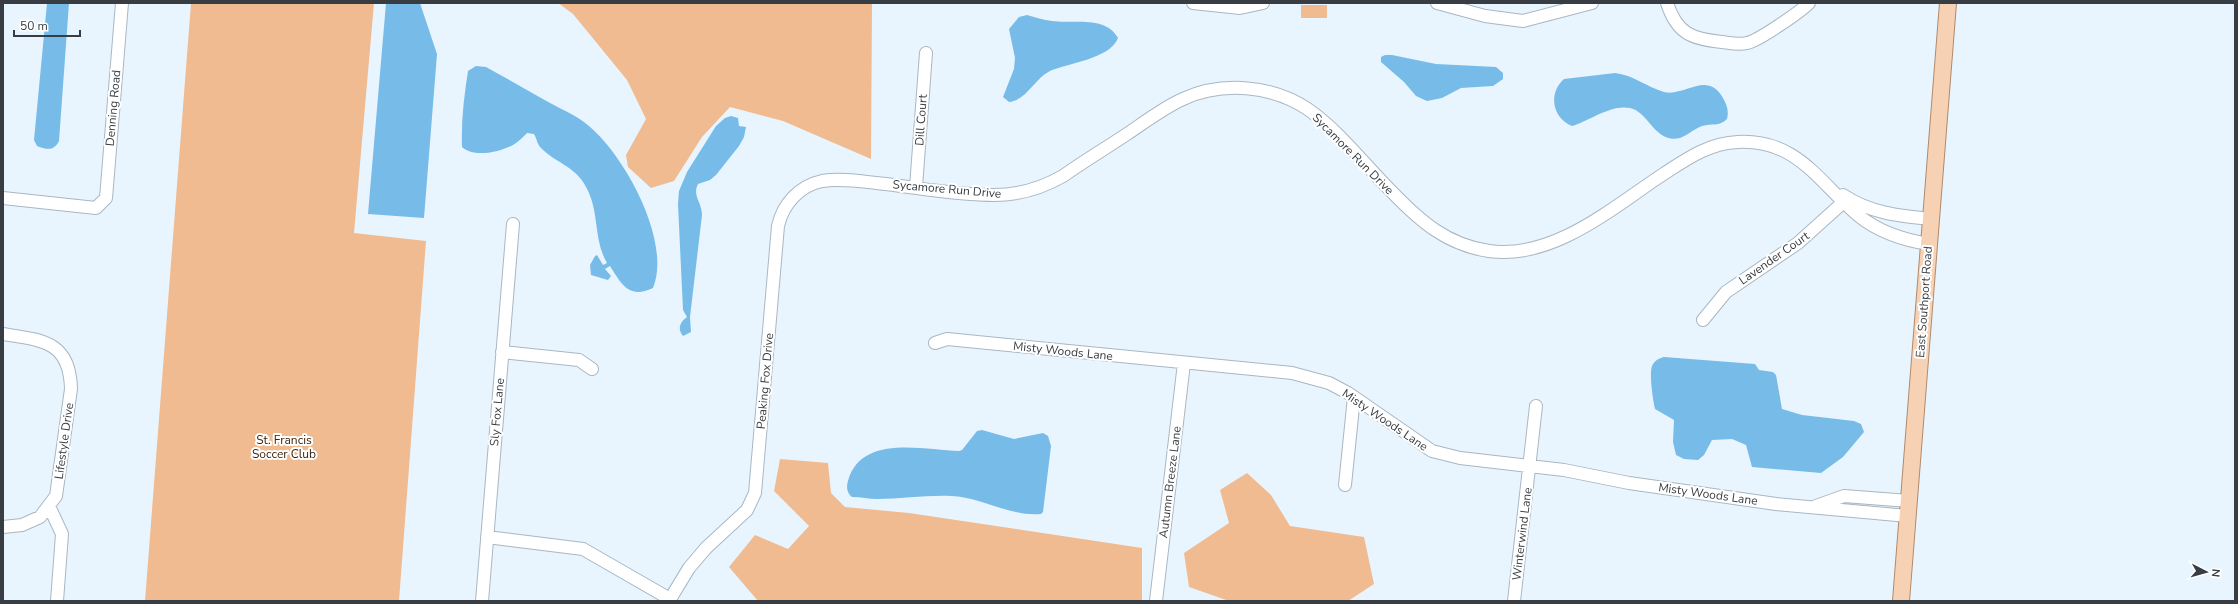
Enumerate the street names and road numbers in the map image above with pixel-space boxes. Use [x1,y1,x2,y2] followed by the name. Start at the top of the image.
[102,69,124,147] street label: Denning Road
[911,93,931,146] street label: Dill Court
[1309,110,1397,198] street label: Sycamore Run Drive
[892,176,1002,202] street label: Sycamore Run Drive
[1736,227,1813,288] street label: Lavender Court
[1912,246,1936,358] street label: East Southport Road
[753,332,777,430] street label: Peaking Fox Drive
[1012,338,1114,364] street label: Misty Woods Lane
[486,377,508,447] street label: Sly Fox Lane
[1339,385,1431,455] street label: Misty Woods Lane
[51,402,77,480] street label: Lifestyle Drive
[1155,425,1185,539] street label: Autumn Breeze Lane
[1657,479,1759,509] street label: Misty Woods Lane
[1508,486,1536,582] street label: Winterwind Lane

